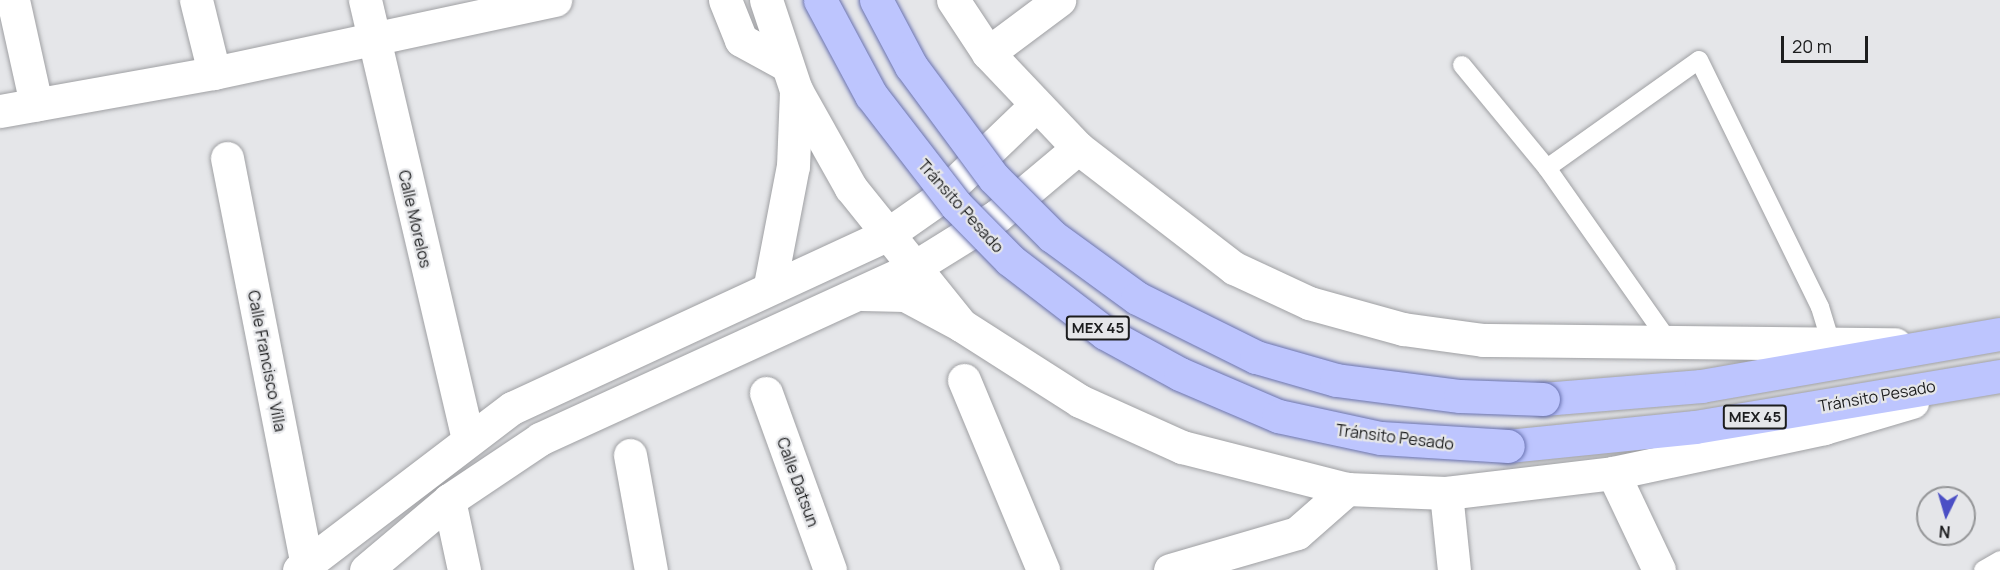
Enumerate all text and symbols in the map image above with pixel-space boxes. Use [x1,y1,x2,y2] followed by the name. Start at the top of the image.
[1784,24,1871,62] scale bar
[1792,34,1832,58] text: 20 m
[914,155,1008,257] street label: Tránsito Pesado
[394,168,436,270] street label: Calle Morelos
[244,289,290,433] street label: Calle Francisco Villa
[1065,316,1131,340] road number: MEX 45
[1817,376,1937,416] street label: Tránsito Pesado
[1722,405,1788,429] road number: MEX 45
[1335,420,1455,454] street label: Tránsito Pesado
[773,435,823,529] street label: Calle Datsun
[1916,486,1976,546] north arrow
[1938,520,1951,543] text: N

